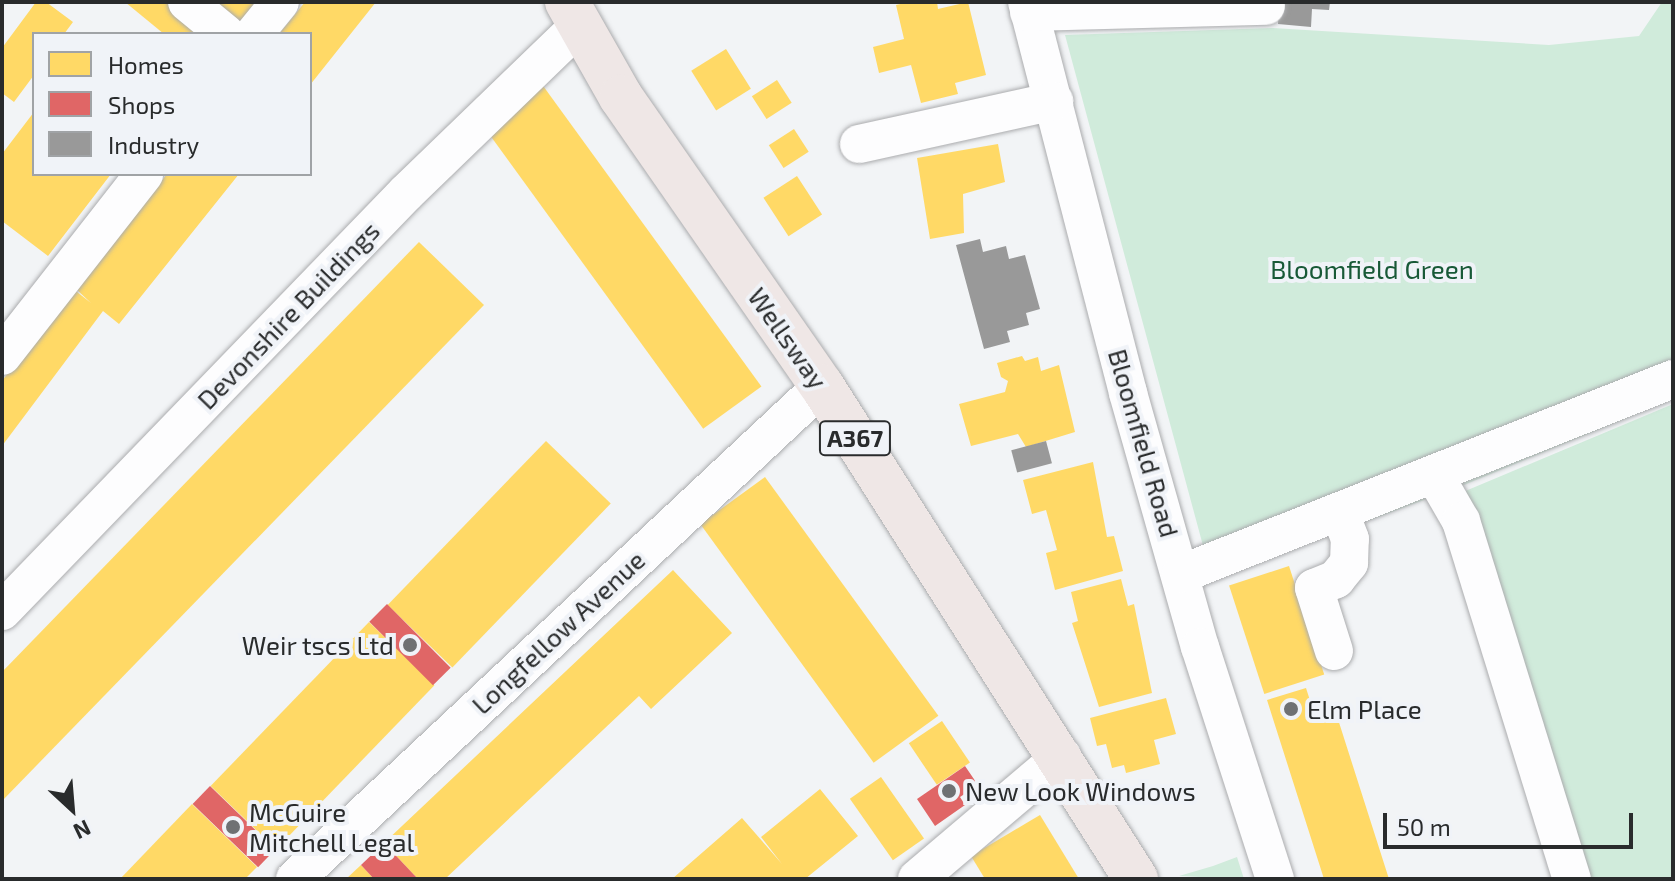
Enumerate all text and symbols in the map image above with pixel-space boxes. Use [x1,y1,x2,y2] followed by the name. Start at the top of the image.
[32,32,312,176] legend
[108,50,184,79] text: Homes
[108,90,175,119] text: Shops
[108,130,199,159] text: Industry
[190,215,386,415] street label: Devonshire Buildings
[1270,253,1474,285] park label: Bloomfield Green
[742,281,834,395] street label: Wellsway
[1102,345,1186,541] street label: Bloomfield Road
[817,418,893,458] road number: A367
[465,544,651,720] street label: Longfellow Avenue
[241,629,394,661] place label: Weir tscs Ltd
[401,636,419,654] marker: Weir tscs Ltd
[1307,693,1422,725] place label: Elm Place
[1282,700,1300,718] marker: Elm Place
[32,769,112,849] north arrow
[965,775,1197,807] place label: New Look Windows
[940,782,958,800] marker: New Look Windows
[249,796,415,858] place label: McGuire Mitchell Legal
[1387,797,1637,847] scale bar
[1397,812,1451,841] text: 50 m
[70,815,95,846] text: N
[224,818,242,836] marker: McGuire Mitchell Legal

